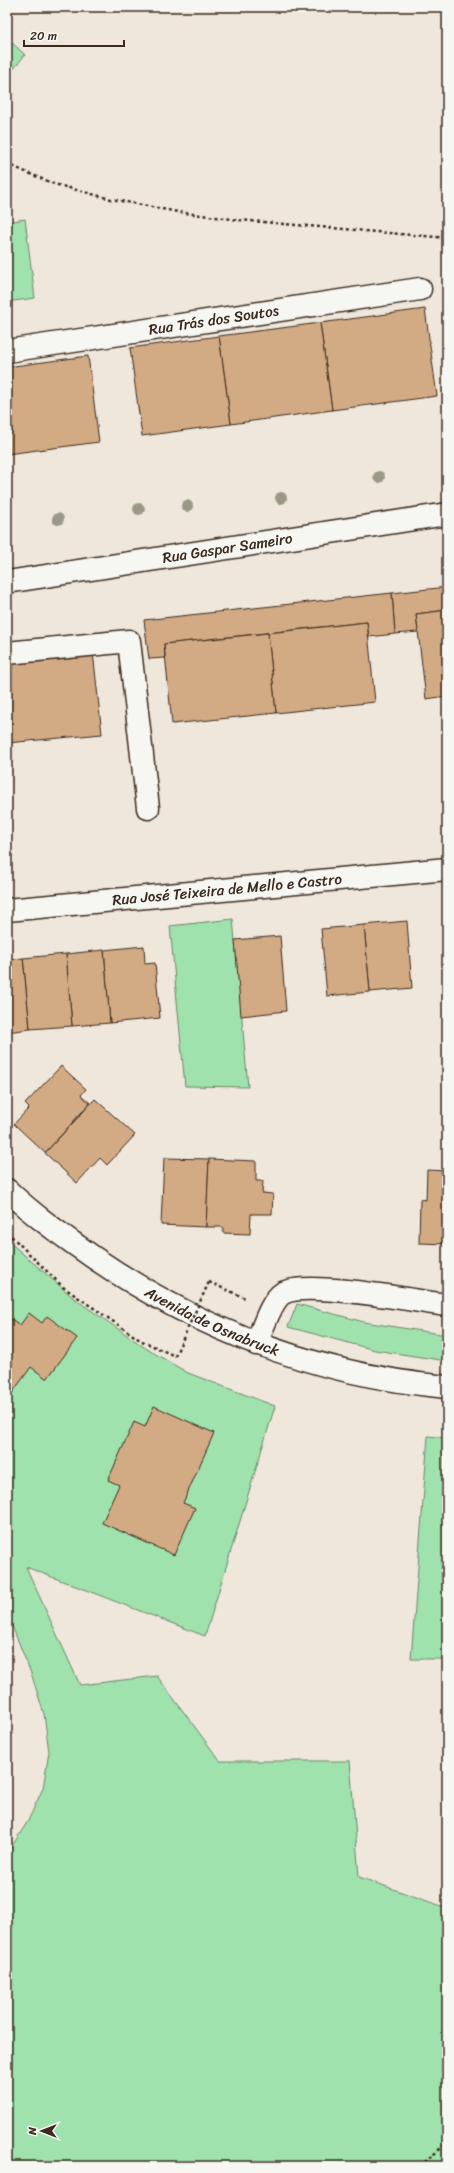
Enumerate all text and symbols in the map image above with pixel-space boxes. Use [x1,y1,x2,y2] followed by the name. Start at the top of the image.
[24,22,124,48] scale bar
[30,25,57,47] text: 20 m
[147,297,281,343] street label: Rua Trás dos Soutos
[160,525,295,571] street label: Rua Gaspar Sameiro
[111,866,343,913] street label: Rua José Teixeira de Mello e Castro
[139,1279,284,1364] street label: Avenida de Osnabruck
[22,2111,62,2151] north arrow
[23,2127,42,2136] text: N

